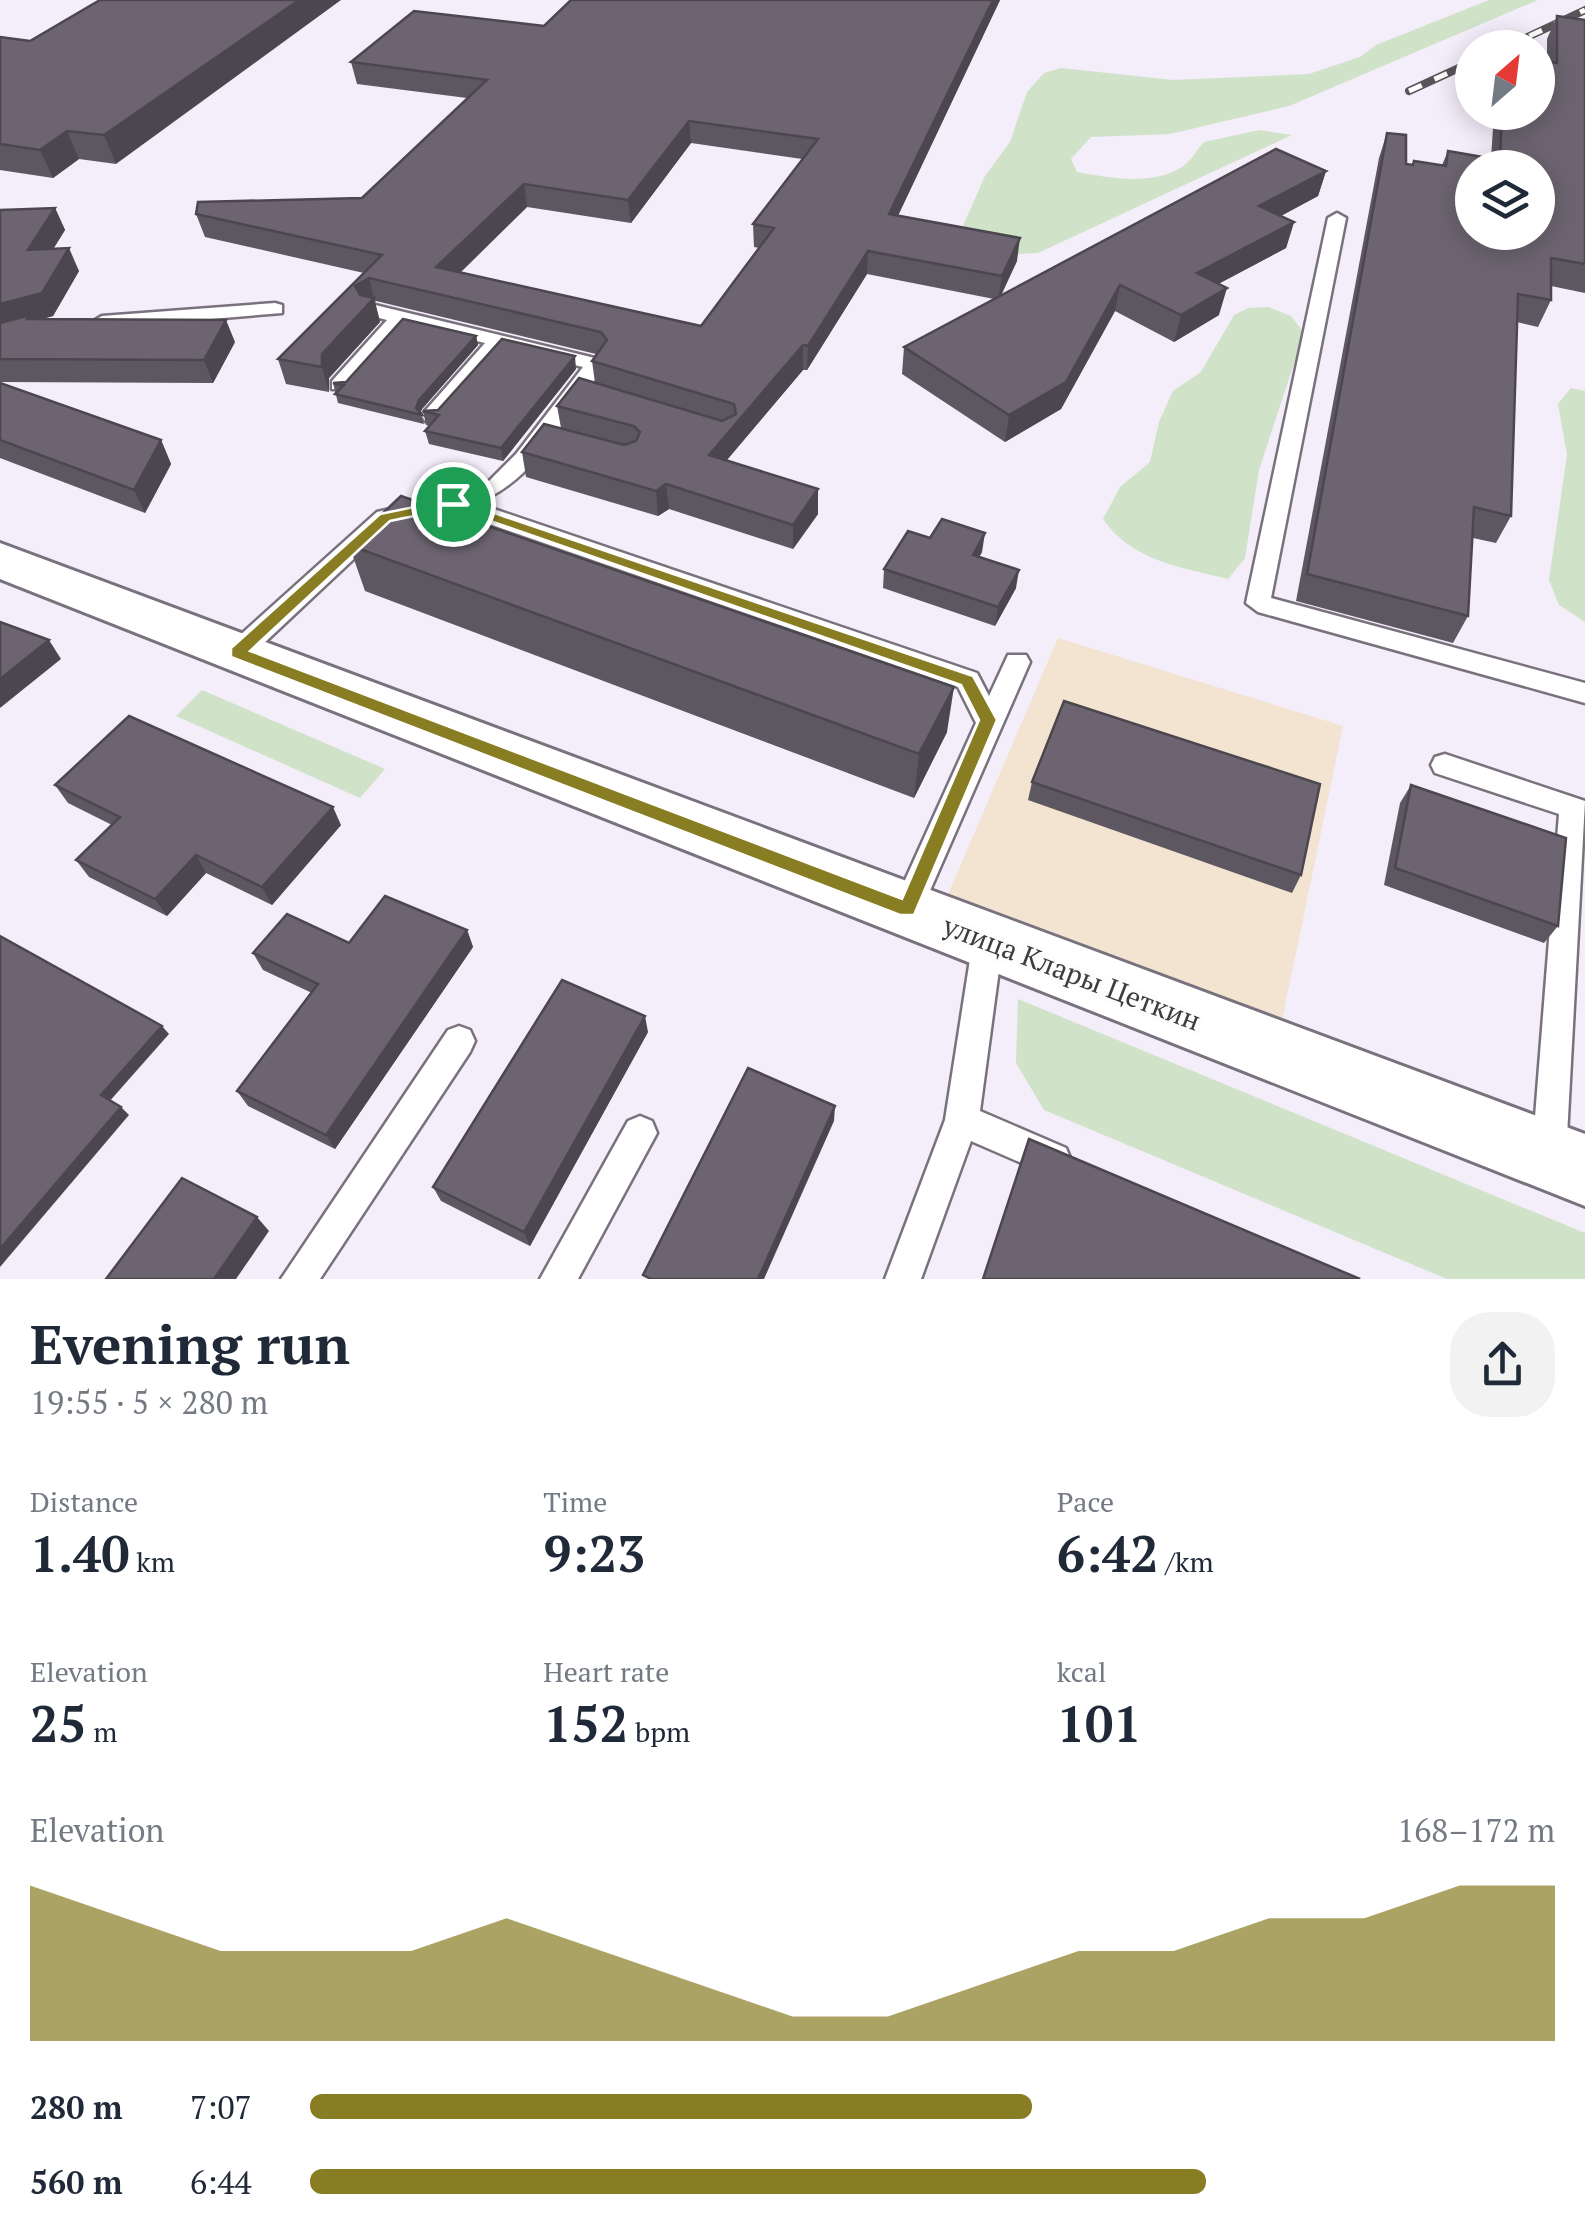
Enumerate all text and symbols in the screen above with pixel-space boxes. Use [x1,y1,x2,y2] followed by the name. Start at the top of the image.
[1455,30,1555,130] north arrow
[1455,30,1555,250] map controls
[1455,150,1555,250] button: layers
[411,462,496,547] pin
[426,477,481,532] icon: arrive
[937,906,1206,1039] street label: улица Клары Цеткин
[30,1307,350,1380] text: Evening run
[1450,1312,1555,1417] button: share
[30,1381,268,1423] text: 19:55 · 5 × 280 m
[30,1483,138,1520] text: Distance
[543,1483,607,1520] text: Time
[1057,1483,1114,1520] text: Pace
[30,1520,130,1586] text: 1.40
[543,1520,645,1586] text: 9:23
[1057,1520,1159,1586] text: 6:42
[130,1543,175,1580] text: km
[1159,1543,1214,1580] text: /km
[30,1653,148,1690] text: Elevation
[543,1653,669,1690] text: Heart rate
[1057,1653,1106,1690] text: kcal
[30,1690,87,1756] text: 25
[543,1690,628,1756] text: 152
[1057,1690,1141,1756] text: 101
[87,1713,117,1750] text: m
[628,1713,690,1750] text: bpm
[30,1809,164,1851] text: Elevation
[1397,1809,1555,1851] text: 168–172 m
[30,2086,122,2128] text: 280 m
[190,2086,252,2128] text: 7:07
[30,2161,122,2203] text: 560 m
[190,2161,252,2203] text: 6:44

